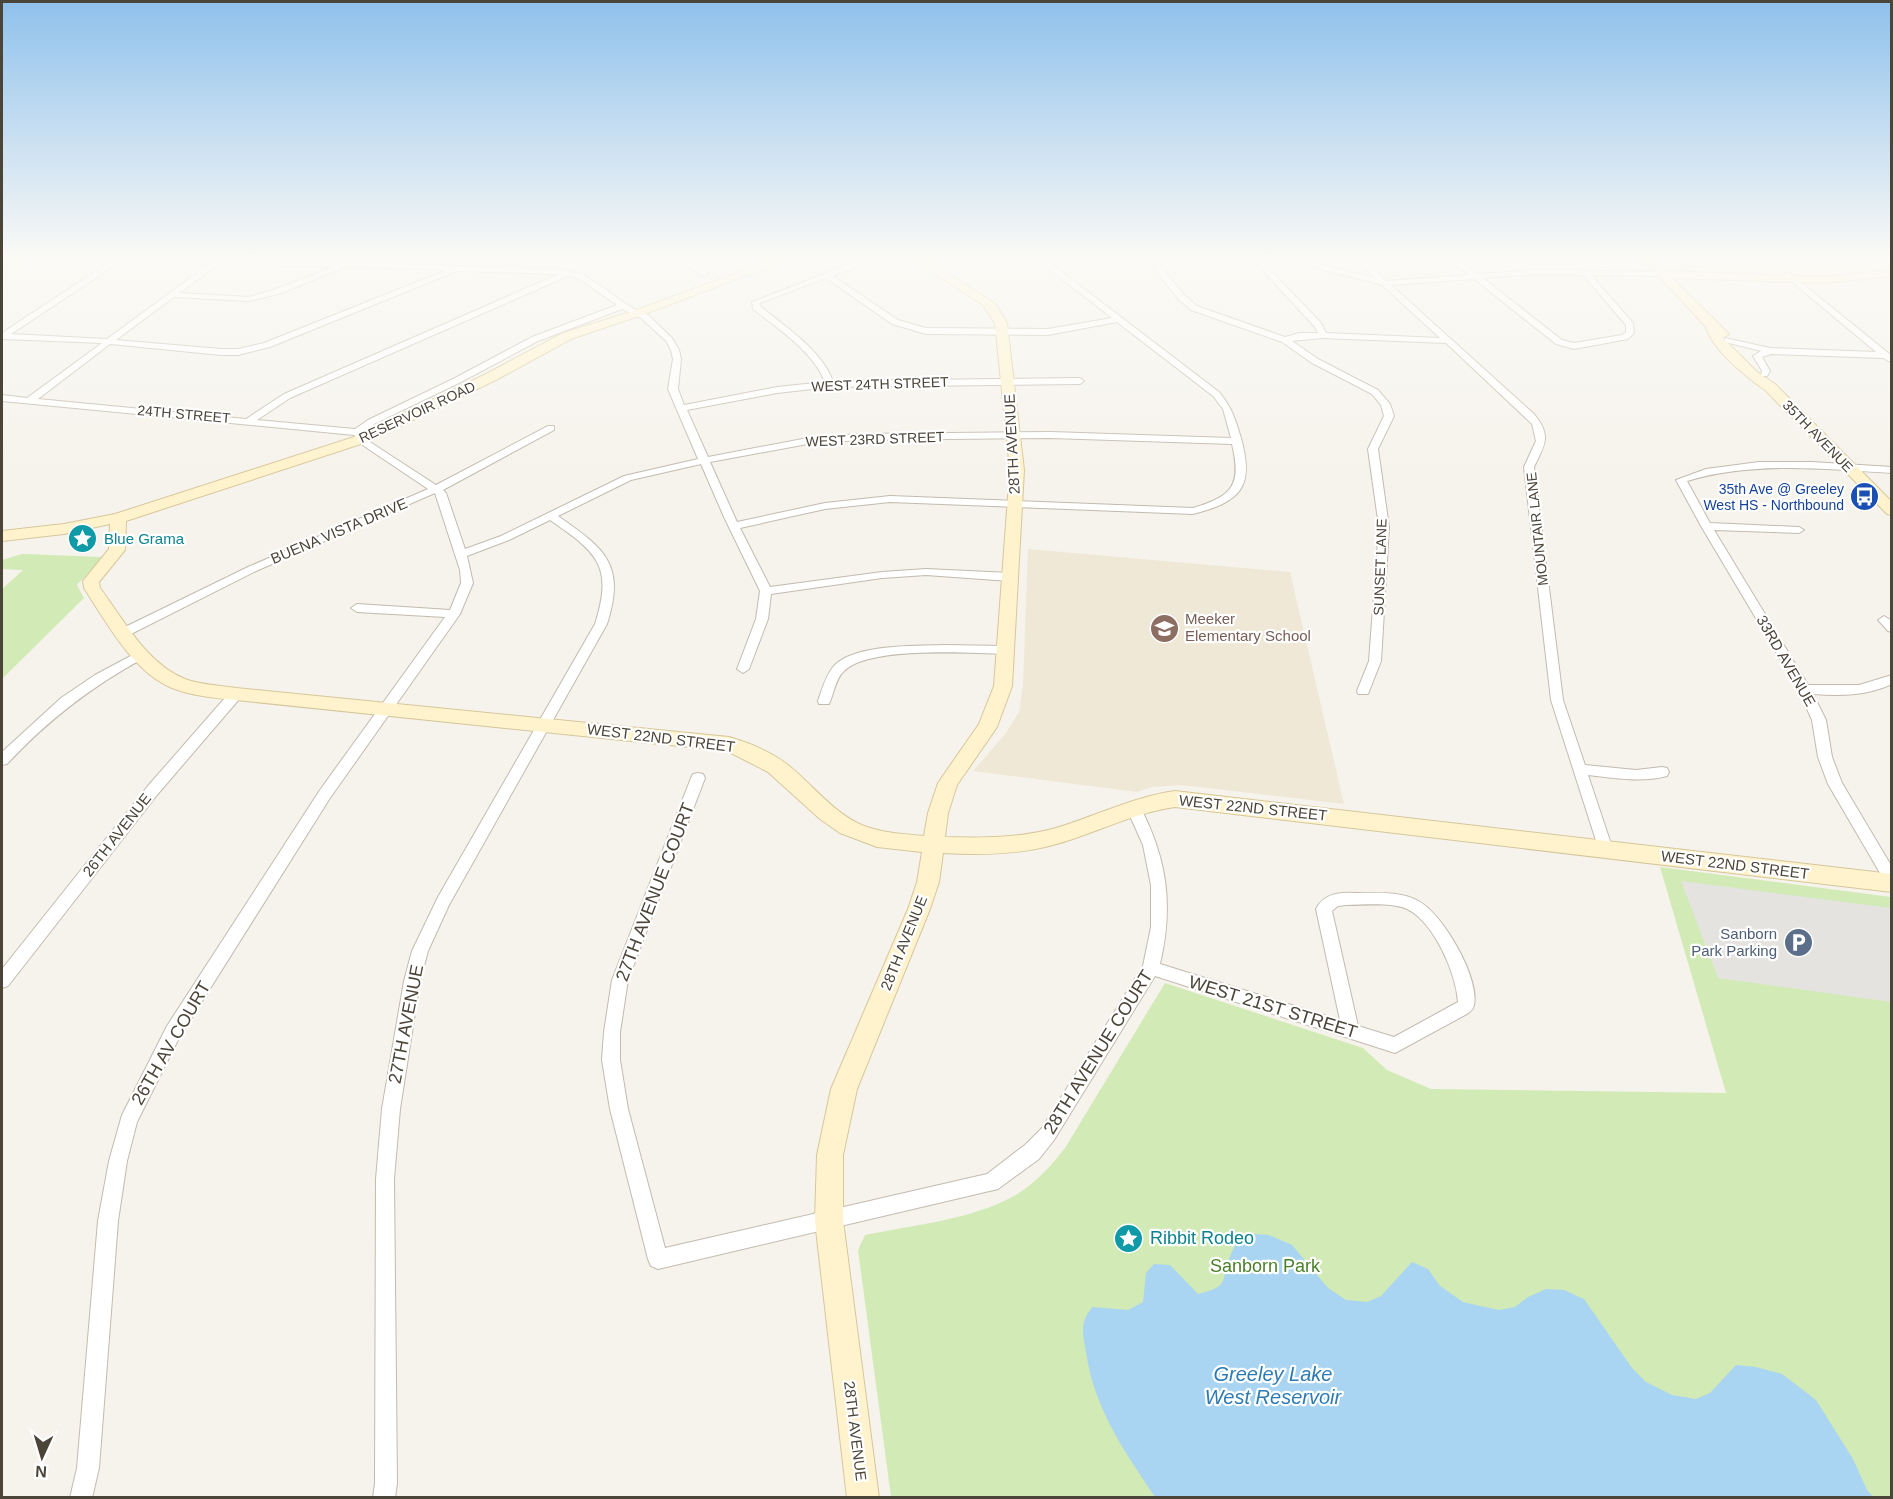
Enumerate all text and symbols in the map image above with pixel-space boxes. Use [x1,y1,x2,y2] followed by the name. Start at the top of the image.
[811,374,949,394] street label: WEST 24TH STREET
[356,378,478,446] street label: RESERVOIR ROAD
[1000,393,1023,495] street label: 28TH AVENUE
[1780,397,1856,475] street label: 35TH AVENUE
[137,402,232,426] street label: 24TH STREET
[805,429,945,449] street label: WEST 23RD STREET
[1523,471,1551,587] street label: MOUNTAIR LANE
[1703,481,1844,513] place label: 35th Ave @ Greeley West HS - Northbound
[1849,481,1881,513] bus stop icon: 35th Ave @ Greeley West HS - Northbound
[268,494,410,567] street label: BUENA VISTA DRIVE
[1370,518,1390,616] street label: SUNSET LANE
[67,523,99,555] place icon: Blue Grama
[104,530,185,547] place label: Blue Grama
[1185,610,1311,644] place label: Meeker Elementary School
[1148,612,1180,644] school or university icon: Meeker Elementary School
[1754,612,1819,709] street label: 33RD AVENUE
[586,720,736,755] street label: WEST 22ND STREET
[79,790,154,880] street label: 26TH AVENUE
[1178,791,1328,824] street label: WEST 22ND STREET
[612,800,698,984] street label: 27TH AVENUE COURT
[1660,847,1810,882] street label: WEST 22ND STREET
[877,893,930,993] street label: 28TH AVENUE
[1691,925,1777,959] place label: Sanborn Park Parking
[1782,927,1814,959] parking icon: Sanborn Park Parking
[385,963,427,1085] street label: 27TH AVENUE
[1039,966,1157,1138] street label: 28TH AVENUE COURT
[1186,972,1360,1042] street label: WEST 21ST STREET
[127,978,215,1108] street label: 26TH AV COURT
[1113,1222,1145,1254] place icon: Ribbit Rodeo
[1150,1228,1254,1248] place label: Ribbit Rodeo
[1210,1256,1321,1276] park label: Sanborn Park
[1205,1363,1343,1408] water label: Greeley Lake West Reservoir
[841,1380,870,1482] street label: 28TH AVENUE
[12,1427,72,1487] north arrow
[35,1463,47,1480] text: N

